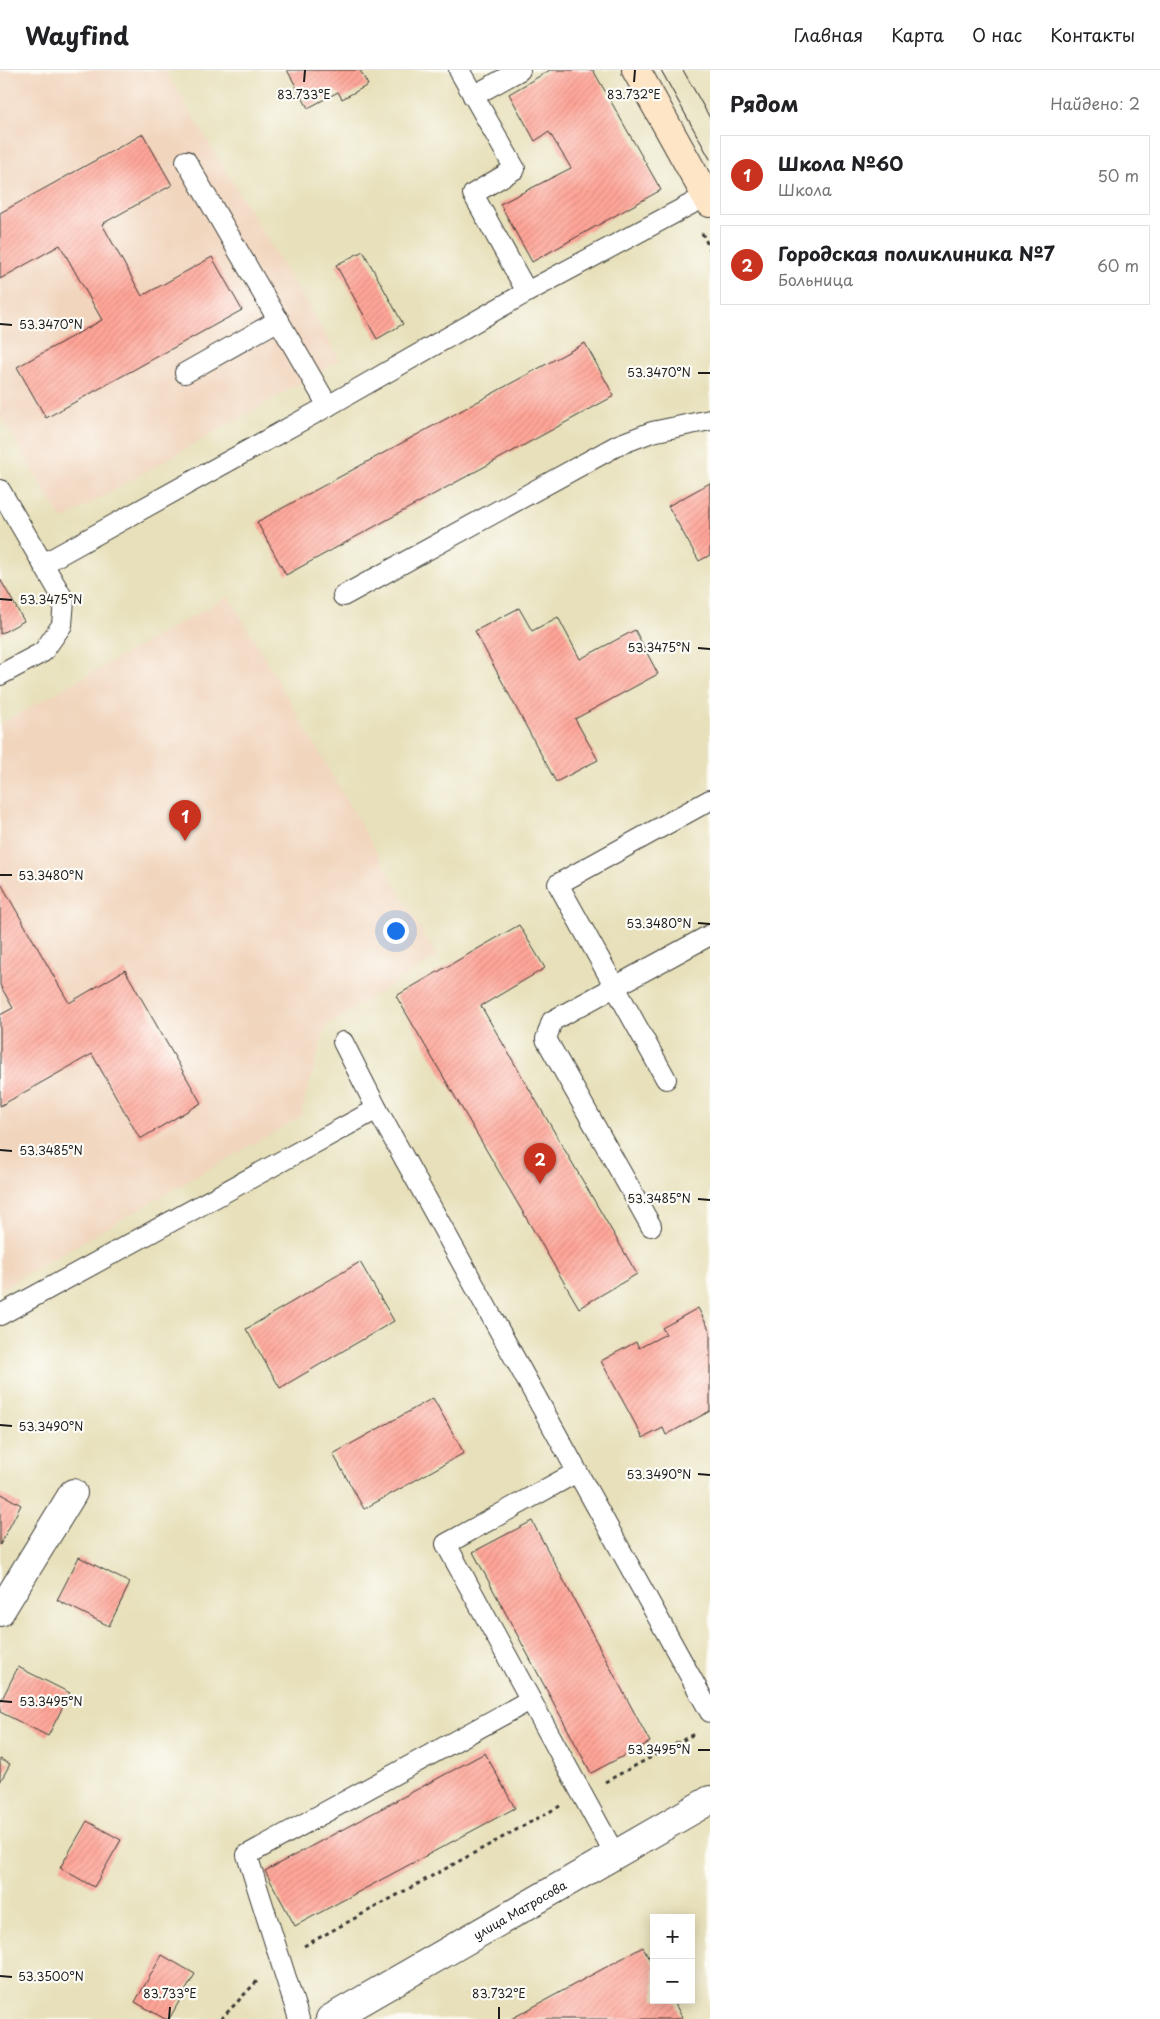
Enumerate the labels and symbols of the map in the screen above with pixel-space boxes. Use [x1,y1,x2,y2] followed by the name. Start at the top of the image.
[277,85,331,103] text: 83.733°E
[607,85,661,103] text: 83.732°E
[19,315,83,333] text: 53.3470°N
[627,363,691,381] text: 53.3470°N
[20,590,82,608] text: 53.3475°N
[628,638,690,656] text: 53.3475°N
[169,800,201,841] pin: 1
[18,866,84,884] text: 53.3480°N
[626,914,692,932] text: 53.3480°N
[383,918,409,944] your location
[19,1141,83,1159] text: 53.3485°N
[524,1143,556,1184] pin: 2
[627,1189,691,1207] text: 53.3485°N
[19,1417,84,1435] text: 53.3490°N
[627,1465,692,1483] text: 53.3490°N
[19,1692,83,1710] text: 53.3495°N
[627,1740,691,1758] text: 53.3495°N
[470,1875,570,1944] street label: улица Матросова
[18,1967,84,1985] text: 53.3500°N
[143,1984,197,2002] text: 83.733°E
[472,1984,526,2002] text: 83.732°E

